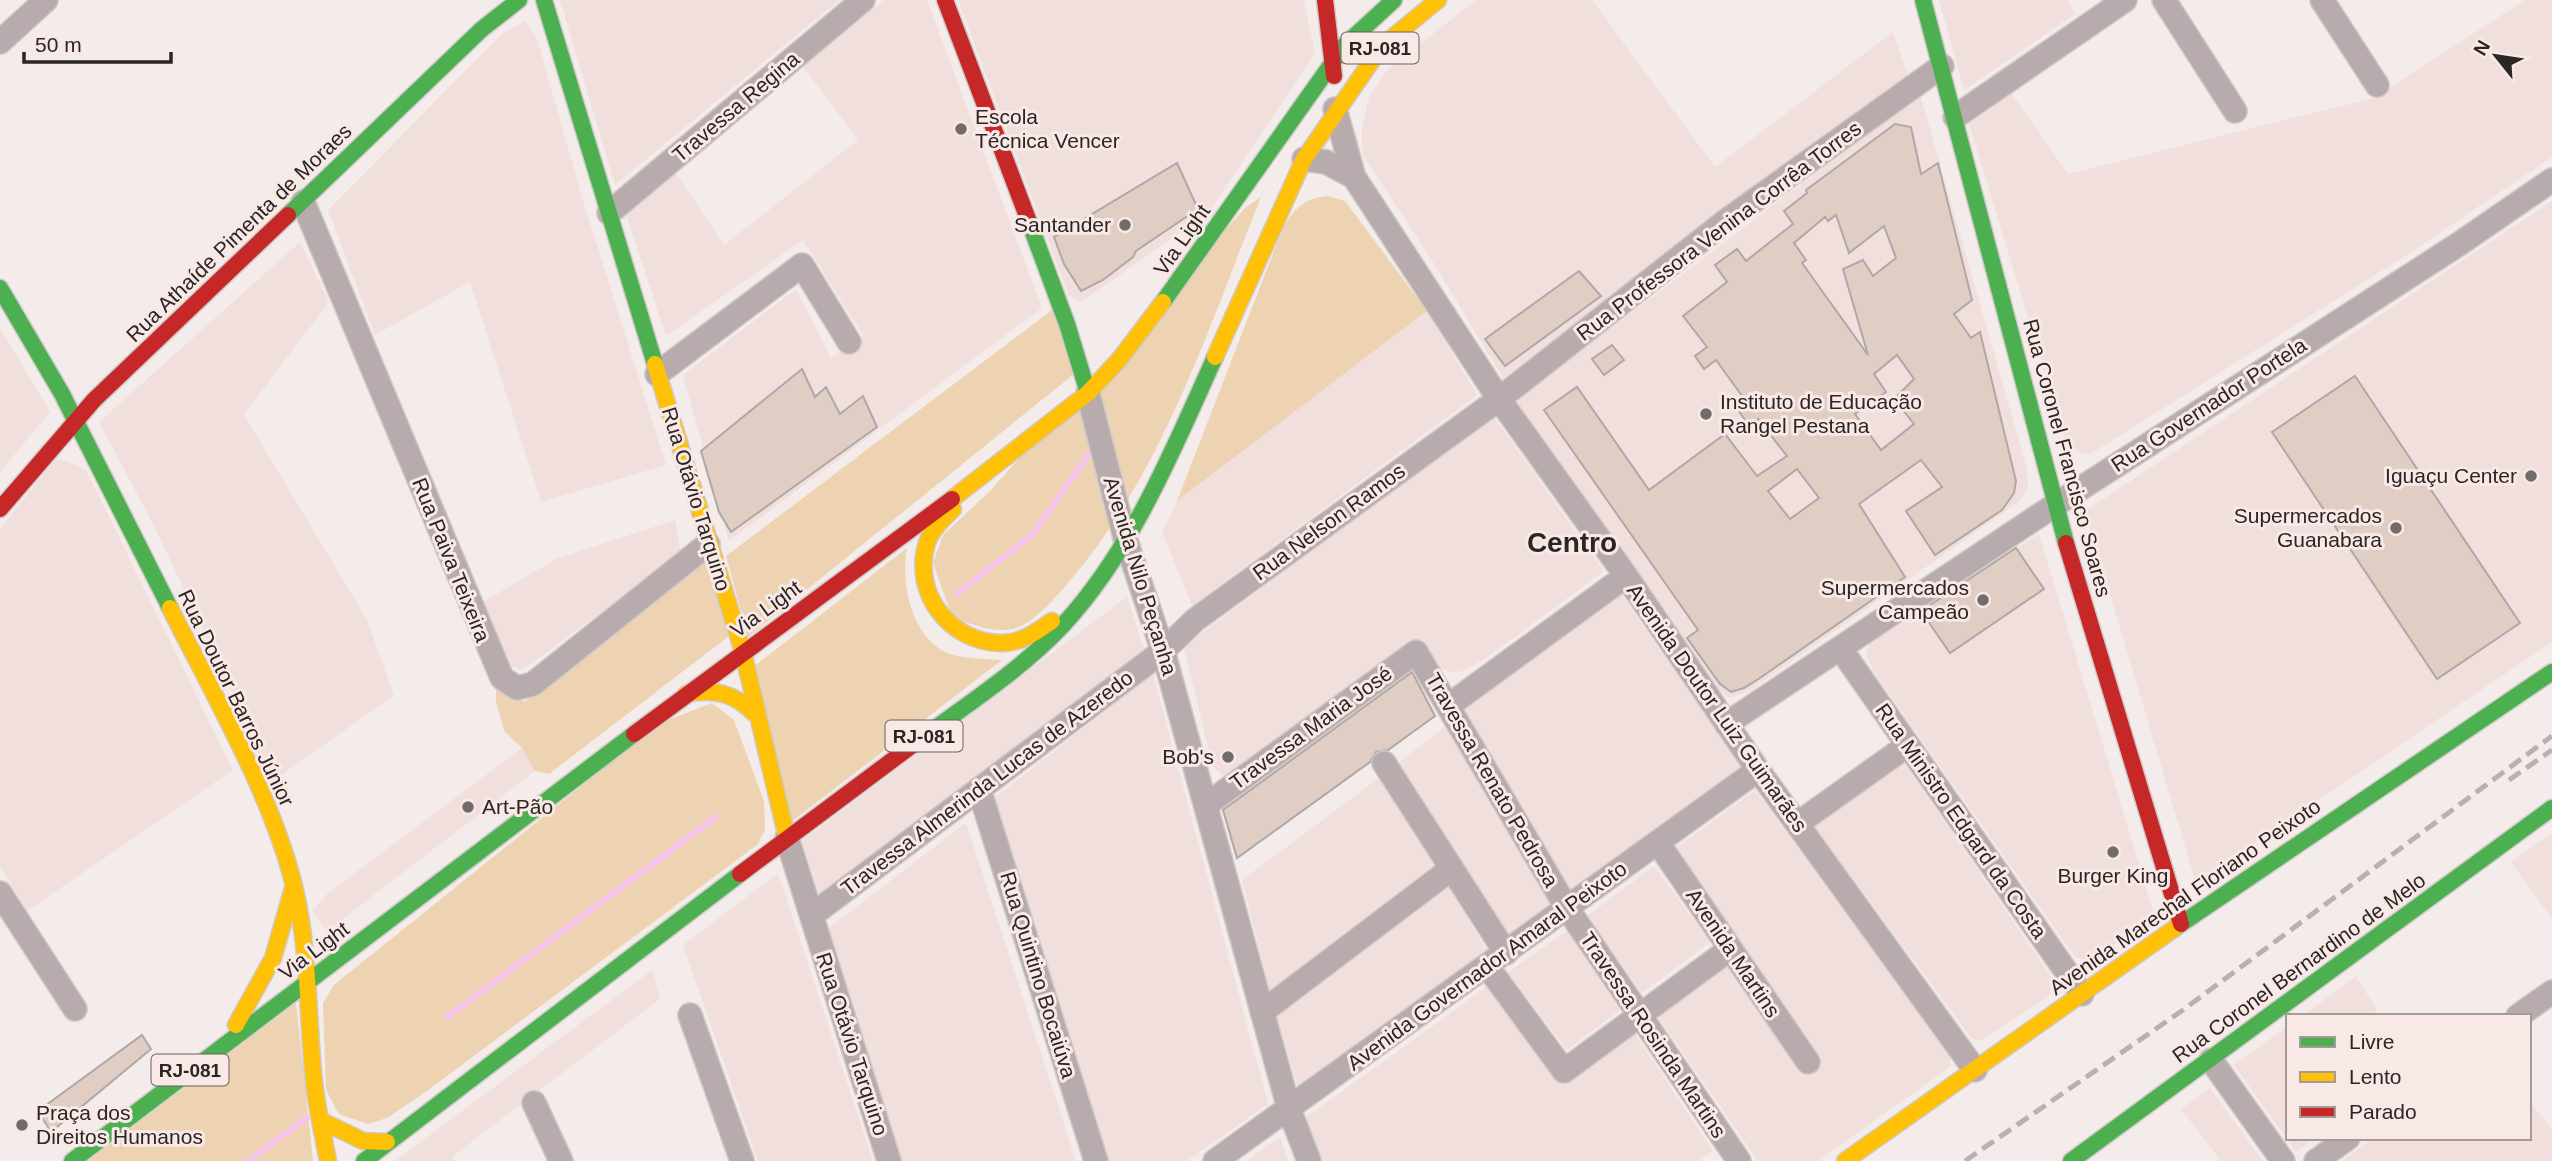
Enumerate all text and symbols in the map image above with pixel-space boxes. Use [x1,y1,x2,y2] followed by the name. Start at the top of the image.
[24,21,172,65] scale bar
[2461,21,2531,91] north arrow
[1342,32,1418,64] road number: RJ-081
[35,33,82,56] text: 50 m
[2469,37,2494,59] text: N
[668,47,804,166] street label: Travessa Regina
[975,105,1120,152] place label: Escola Técnica Vencer
[1572,116,1865,345] street label: Rua Professora Venina Corrêa Torres
[121,119,356,346] street label: Rua Athaíde Pimenta de Moraes
[953,121,969,137] marker: Escola Técnica Vencer
[1149,200,1214,280] street label: Via Light
[1014,213,1111,236] place label: Santander
[1117,217,1133,233] marker: Santander
[2019,316,2116,600] street label: Rua Coronel Francisco Soares
[2107,333,2311,476] street label: Rua Governador Portela
[1720,390,1922,437] place label: Instituto de Educação Rangel Pestana
[658,404,735,594] street label: Rua Otávio Tarquino
[1698,406,1714,422] marker: Instituto de Educação Rangel Pestana
[1248,459,1409,584] street label: Rua Nelson Ramos
[2385,464,2517,487] place label: Iguaçu Center
[2523,468,2539,484] marker: Iguaçu Center
[1099,474,1182,678] street label: Avenida Nilo Peçanha
[408,475,495,645] street label: Rua Paiva Teixeira
[2234,504,2382,551] place label: Supermercados Guanabara
[2388,520,2404,536] marker: Supermercados Guanabara
[1527,527,1617,558] district label: Centro
[726,575,805,642] street label: Via Light
[1821,576,1969,623] place label: Supermercados Campeão
[1623,579,1812,836] street label: Avenida Doutor Luiz Guimarães
[174,586,299,810] street label: Rua Doutor Barros Júnior
[1975,592,1991,608] marker: Supermercados Campeão
[1225,661,1396,794] street label: Travessa Maria José
[837,665,1137,900] street label: Travessa Almerinda Lucas de Azeredo
[1422,669,1563,891] street label: Travessa Renato Pedrosa
[1871,699,2052,943] street label: Rua Ministro Edgard da Costa
[886,720,962,751] road number: RJ-081
[1162,745,1214,768] place label: Bob's
[1220,749,1236,765] marker: Bob's
[2045,794,2325,999] street label: Avenida Marechal Floriano Peixoto
[482,795,553,818] place label: Art-Pão
[460,799,476,815] marker: Art-Pão
[2105,844,2121,860] marker: Burger King
[1343,857,1631,1075] street label: Avenida Governador Amaral Peixoto
[2058,864,2168,887] place label: Burger King
[2168,868,2430,1067] street label: Rua Coronel Bernardino de Melo
[996,869,1081,1081] street label: Rua Quintino Bocaiúva
[1682,884,1785,1021] street label: Avenida Martins
[274,917,353,984] street label: Via Light
[1576,928,1731,1142] street label: Travessa Rosinda Martins
[812,949,893,1138] street label: Rua Otávio Tarquino
[2286,1014,2531,1140] legend
[2349,1030,2395,1053] text: Livre
[152,1054,228,1086] road number: RJ-081
[2349,1065,2402,1088] text: Lento
[2349,1100,2417,1123] text: Parado
[36,1101,203,1148] place label: Praça dos Direitos Humanos
[14,1117,30,1133] marker: Praça dos Direitos Humanos

